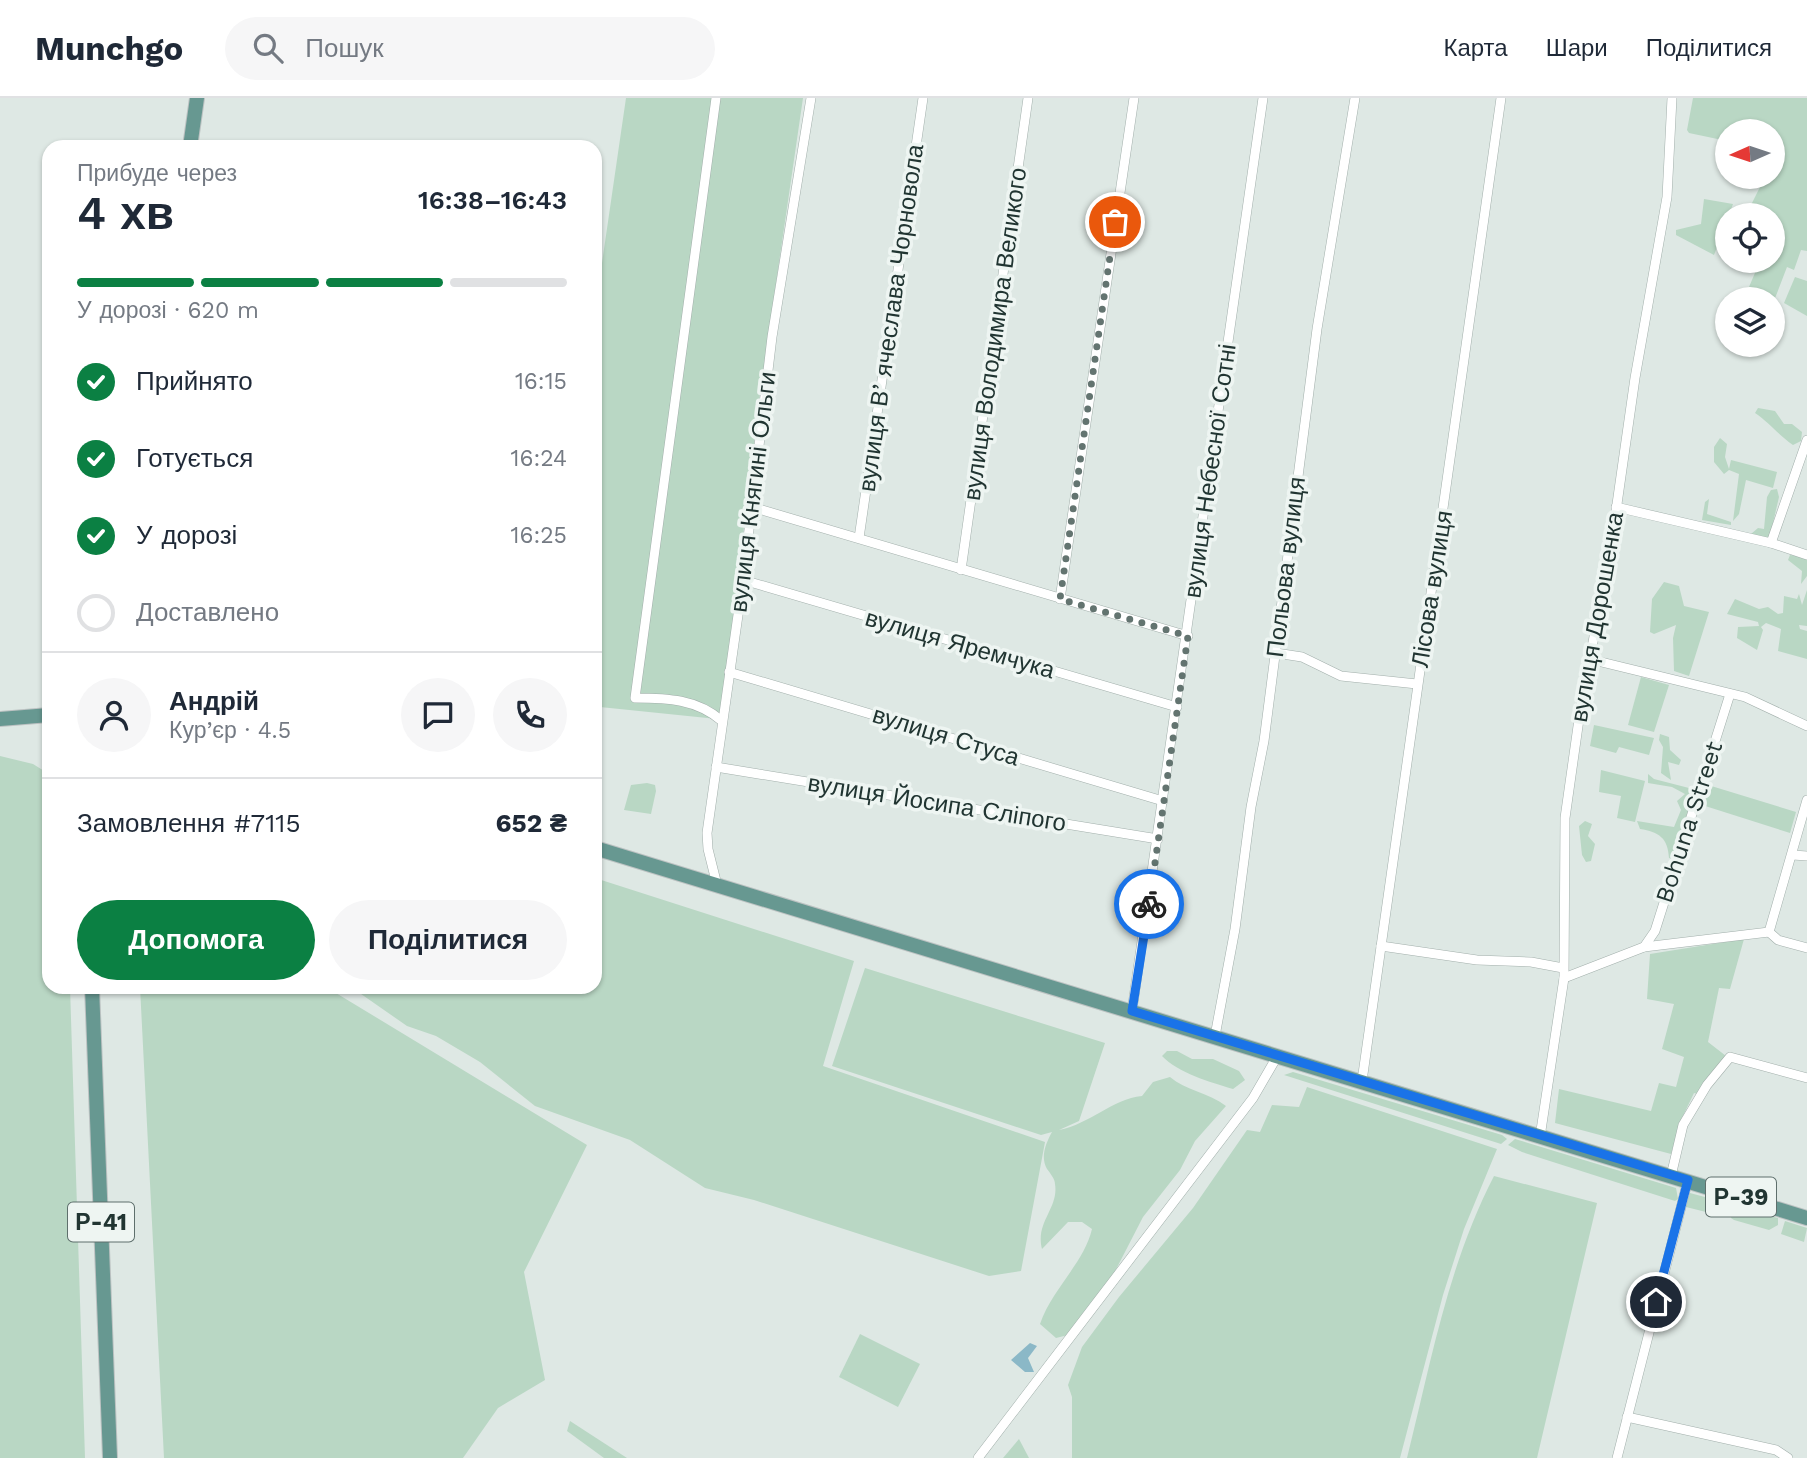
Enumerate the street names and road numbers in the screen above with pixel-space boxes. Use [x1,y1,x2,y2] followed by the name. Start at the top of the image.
[853,142,929,494] street label: вулиця Вʼячеслава Чорновола
[958,166,1032,502] street label: вулиця Володимира Великого
[1178,342,1242,600] street label: вулиця Небесної Сотні
[724,370,782,614] street label: вулиця Княгині Ольги
[1261,475,1311,659] street label: Польова вулиця
[1406,509,1458,669] street label: Лісова вулиця
[1565,509,1629,724] street label: вулиця Дорошенка
[862,604,1058,685] street label: вулиця Яремчука
[869,700,1023,772] street label: вулиця Стуса
[1650,738,1728,906] street label: Bohuna Street
[806,769,1068,837] street label: вулиця Йосипа Сліпого
[1706,1178,1776,1216] road number: Р-39
[68,1203,134,1242] road number: Р-41

